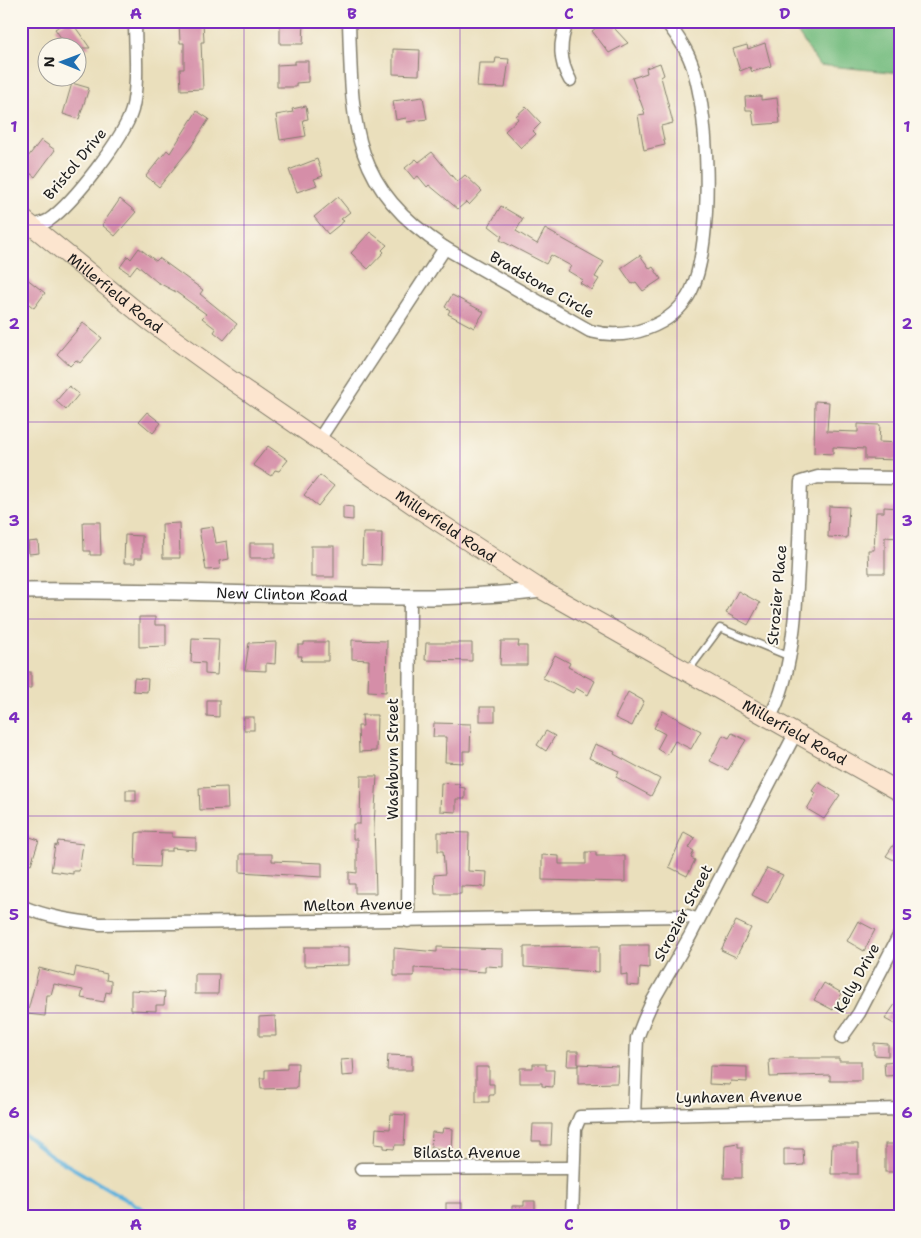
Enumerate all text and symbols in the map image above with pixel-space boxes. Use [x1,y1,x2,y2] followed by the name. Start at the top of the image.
[130,3,142,24] text: A
[347,3,357,24] text: B
[564,3,574,24] text: C
[779,3,791,24] text: D
[38,38,88,88] north arrow
[40,56,58,67] text: N
[10,116,18,137] text: 1
[903,116,911,137] text: 1
[39,124,111,204] street label: Bristol Drive
[486,247,598,323] street label: Bradstone Circle
[63,249,167,338] street label: Millerfield Road
[8,313,20,334] text: 2
[901,313,913,334] text: 2
[391,486,501,567] street label: Millerfield Road
[8,510,20,531] text: 3
[901,510,913,531] text: 3
[763,544,791,646] street label: Strozier Place
[216,583,348,606] street label: New Clinton Road
[738,695,851,770] street label: Millerfield Road
[383,698,403,820] street label: Washburn Street
[8,707,20,728] text: 4
[901,707,913,728] text: 4
[649,861,717,965] street label: Strozier Street
[303,894,413,916] street label: Melton Avenue
[9,904,19,925] text: 5
[902,904,912,925] text: 5
[830,940,884,1016] street label: Kelly Drive
[676,1086,802,1108] street label: Lynhaven Avenue
[8,1102,20,1123] text: 6
[901,1102,913,1123] text: 6
[413,1143,521,1163] street label: Bilasta Avenue
[130,1214,142,1235] text: A
[347,1214,357,1235] text: B
[564,1214,574,1235] text: C
[779,1214,791,1235] text: D

